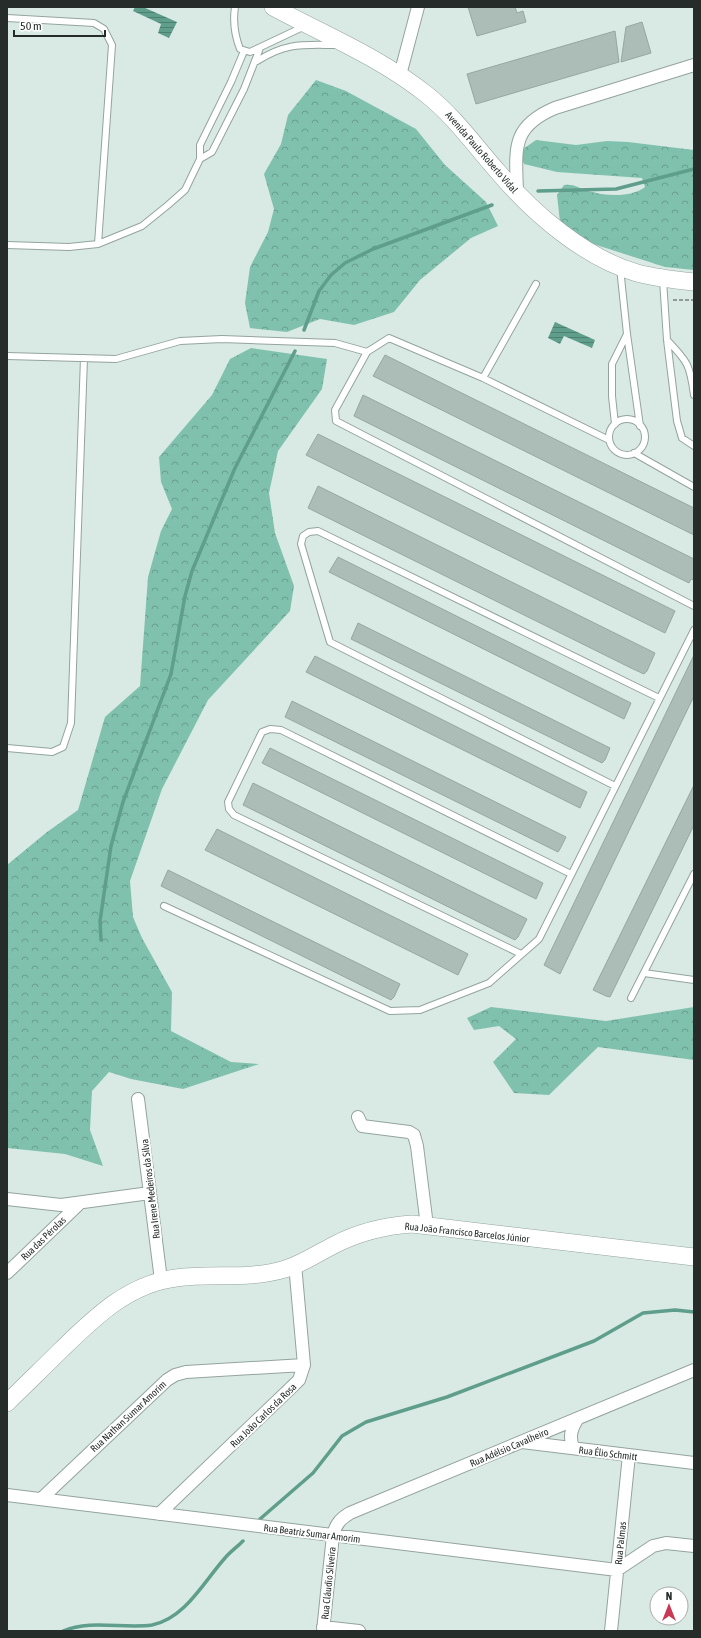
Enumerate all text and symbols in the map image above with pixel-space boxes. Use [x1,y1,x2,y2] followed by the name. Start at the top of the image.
[14,12,105,38] scale bar
[20,19,42,33] text: 50 m
[443,109,520,195] street label: Avenida Paulo Roberto Vidal
[139,1138,162,1239] street label: Rua Irene Medeiros da Silva
[19,1214,68,1262] street label: Rua das Pérolas
[404,1220,531,1245] street label: Rua João Francisco Barcelos Júnior
[88,1378,168,1454] street label: Rua Nathan Sumar Amorim
[228,1381,299,1450] street label: Rua João Carlos da Rosa
[468,1426,550,1469] street label: Rua Adélsio Cavalheiro
[578,1444,638,1463] street label: Rua Élio Schmitt
[613,1521,628,1565] street label: Rua Palmas
[263,1522,361,1545] street label: Rua Beatriz Sumar Amorim
[319,1546,338,1620] street label: Rua Cláudio Silveira
[649,1586,689,1626] north arrow
[666,1590,672,1602] text: N

